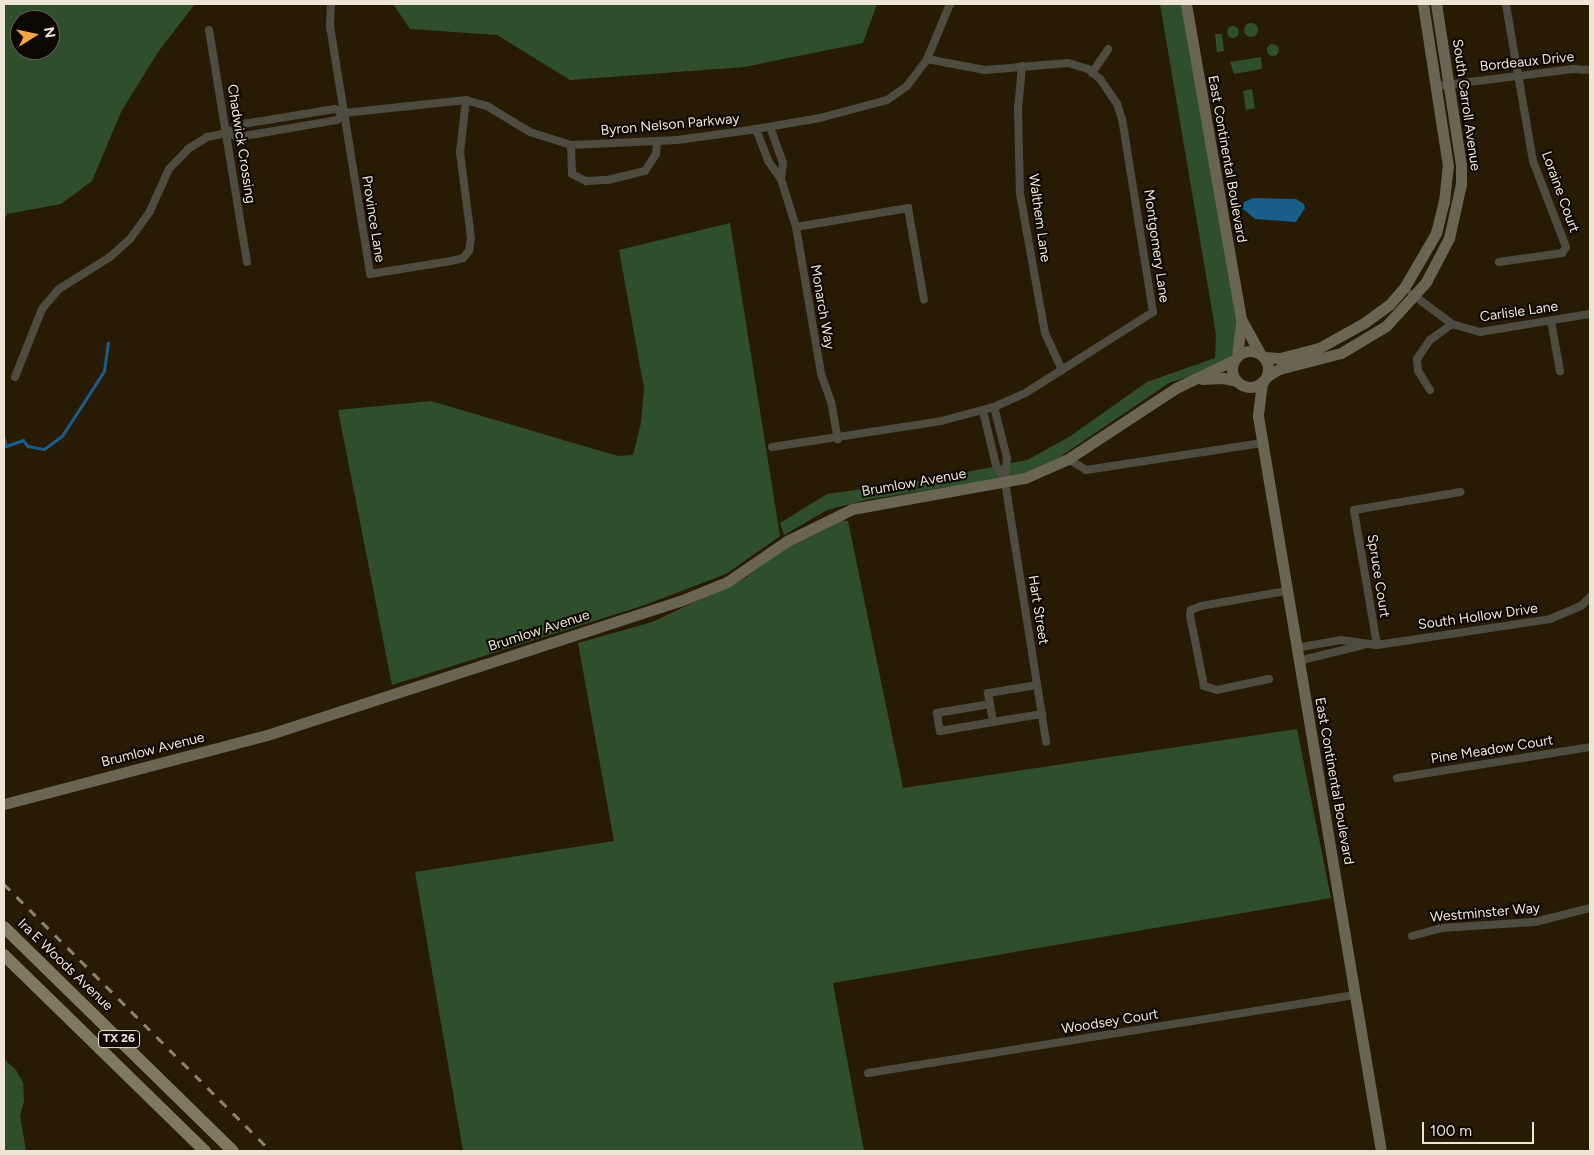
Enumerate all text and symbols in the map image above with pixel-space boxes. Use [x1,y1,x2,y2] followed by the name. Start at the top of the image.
[10,10,60,60] north arrow
[40,26,59,39] text: N
[1448,38,1484,172] street label: South Carroll Avenue
[1479,49,1575,75] street label: Bordeaux Drive
[1204,74,1250,244] street label: East Continental Boulevard
[223,83,259,205] street label: Chadwick Crossing
[600,111,740,139] street label: Byron Nelson Parkway
[1537,149,1583,235] street label: Loraine Court
[1024,173,1054,263] street label: Walthem Lane
[358,174,388,264] street label: Province Lane
[1140,188,1172,304] street label: Montgomery Lane
[806,263,838,351] street label: Monarch Way
[1479,298,1559,326] street label: Carlisle Lane
[860,466,968,500] street label: Brumlow Avenue
[1363,533,1393,619] street label: Spruce Court
[1024,574,1052,646] street label: Hart Street
[1417,600,1539,634] street label: South Hollow Drive
[486,607,592,655] street label: Brumlow Avenue
[1311,696,1357,866] street label: East Continental Boulevard
[100,729,206,771] street label: Brumlow Avenue
[1430,732,1554,768] street label: Pine Meadow Court
[1429,900,1541,926] street label: Westminster Way
[14,915,116,1015] street label: Ira E Woods Avenue
[1060,1006,1160,1038] street label: Woodsey Court
[98,1030,140,1048] road number: TX 26
[1424,1112,1536,1144] scale bar
[1430,1122,1472,1140] text: 100 m

